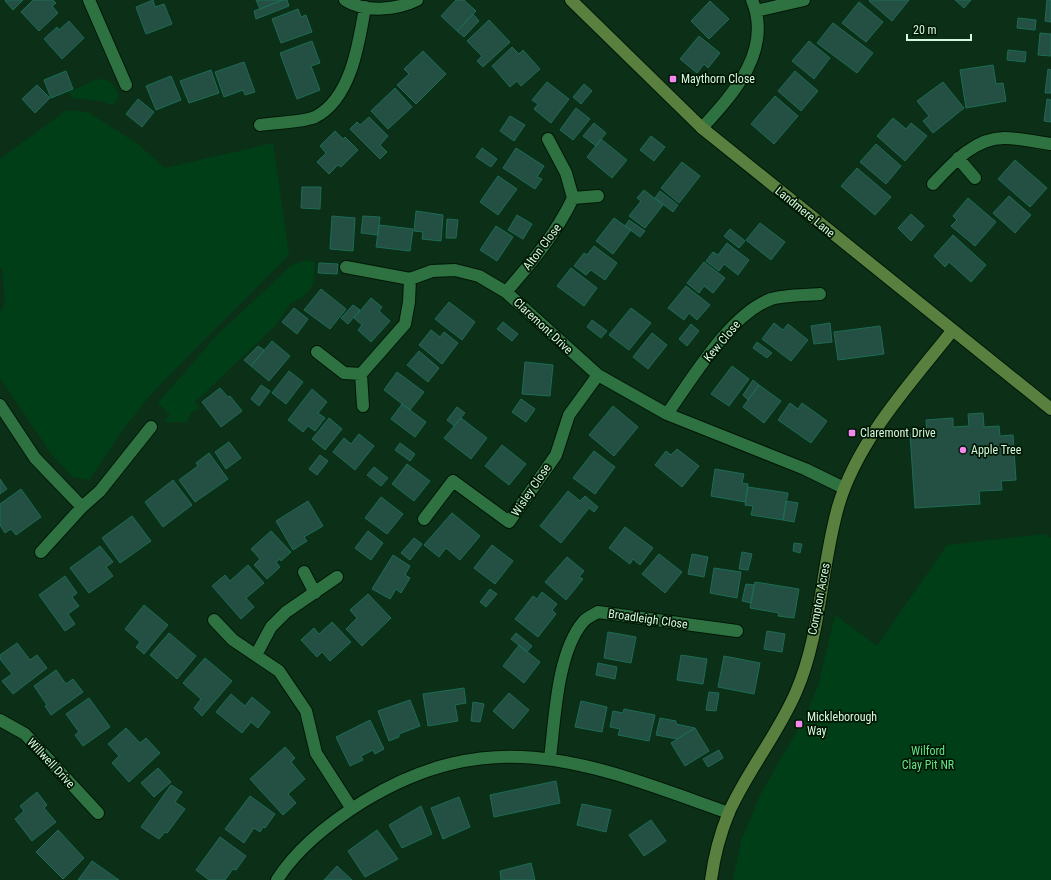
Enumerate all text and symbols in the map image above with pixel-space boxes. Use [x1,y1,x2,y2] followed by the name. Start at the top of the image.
[907,16,971,42] scale bar
[913,23,937,37] text: 20 m
[681,72,755,86] place label: Maythorn Close
[668,74,678,84] marker: Maythorn Close
[772,184,838,241] street label: Landmere Lane
[520,221,564,273] street label: Alton Close
[511,295,576,357] street label: Claremont Drive
[701,317,743,364] street label: Kew Close
[860,426,936,440] place label: Claremont Drive
[847,428,857,438] marker: Claremont Drive
[971,443,1022,457] place label: Apple Tree
[958,445,968,455] marker: Apple Tree
[508,461,554,519] street label: Wisley Close
[805,562,833,636] street label: Compton Acres
[607,606,689,632] street label: Broadleigh Close
[807,710,877,738] place label: Mickleborough Way
[794,719,804,729] marker: Mickleborough Way
[24,735,78,791] street label: Willwell Drive
[902,744,955,772] park label: Wilford Clay Pit NR

